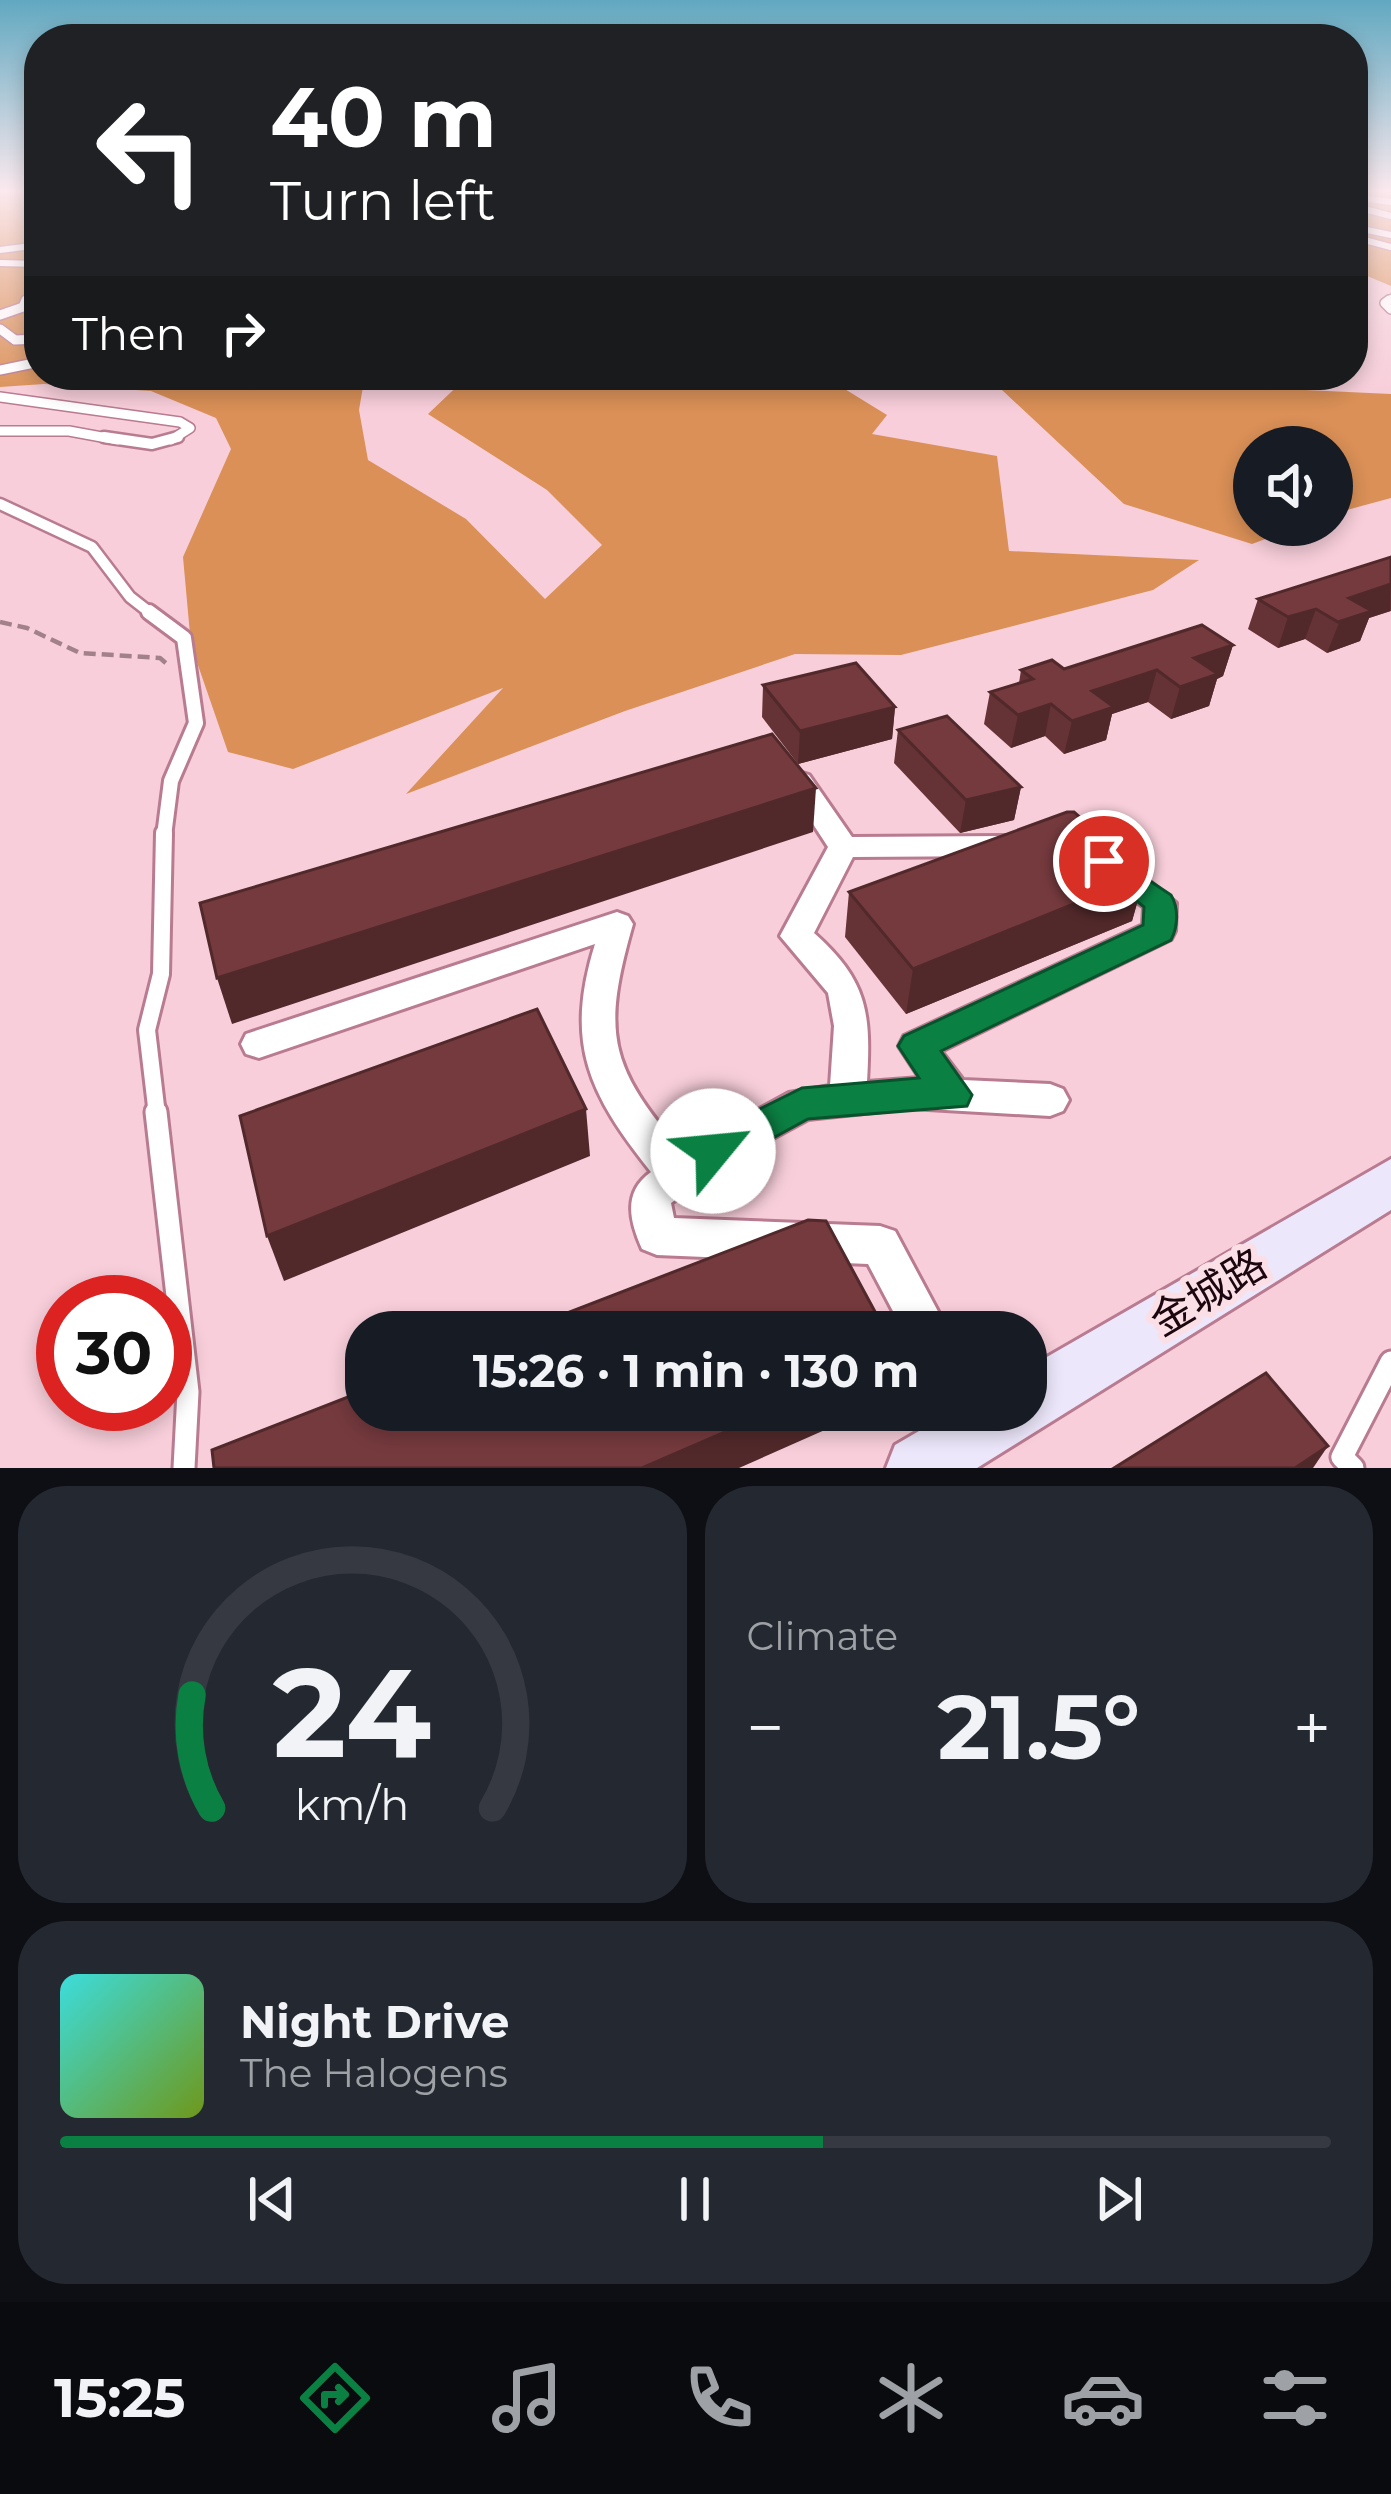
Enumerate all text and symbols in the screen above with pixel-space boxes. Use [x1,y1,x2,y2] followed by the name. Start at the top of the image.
[270,66,497,168] text: 40 m
[72,72,228,228] icon: left
[270,168,496,234] text: Turn left
[210,300,276,366] icon: right
[72,306,186,361] text: Then
[1233,426,1353,546] map controls
[1233,426,1353,546] button: sound
[1053,810,1155,912] pin
[1071,828,1137,894] icon: arrive
[650,1088,776,1214] position arrow
[1141,1237,1275,1347] street label: 金城路
[36,1275,192,1431] speed limit sign: 30
[473,1343,919,1398] text: 15:26 · 1 min · 130 m
[747,1612,898,1660] text: Climate
[273,1636,431,1788] text: 24
[937,1672,1140,1782] text: 21.5°
[747,1687,784,1768] text: −
[1293,1687,1331,1768] text: +
[295,1777,409,1830] text: km/h
[240,1994,509,2049] text: Night Drive
[240,2049,508,2097] text: The Halogens
[239,2166,305,2232] icon: previous
[662,2166,728,2232] icon: pause
[1086,2166,1152,2232] icon: next
[293,2356,377,2440] icon: directions
[485,2356,569,2440] icon: music
[677,2356,761,2440] icon: phone
[869,2356,953,2440] icon: climate
[1061,2356,1145,2440] icon: car
[1253,2356,1337,2440] icon: filters
[54,2365,185,2431] text: 15:25

